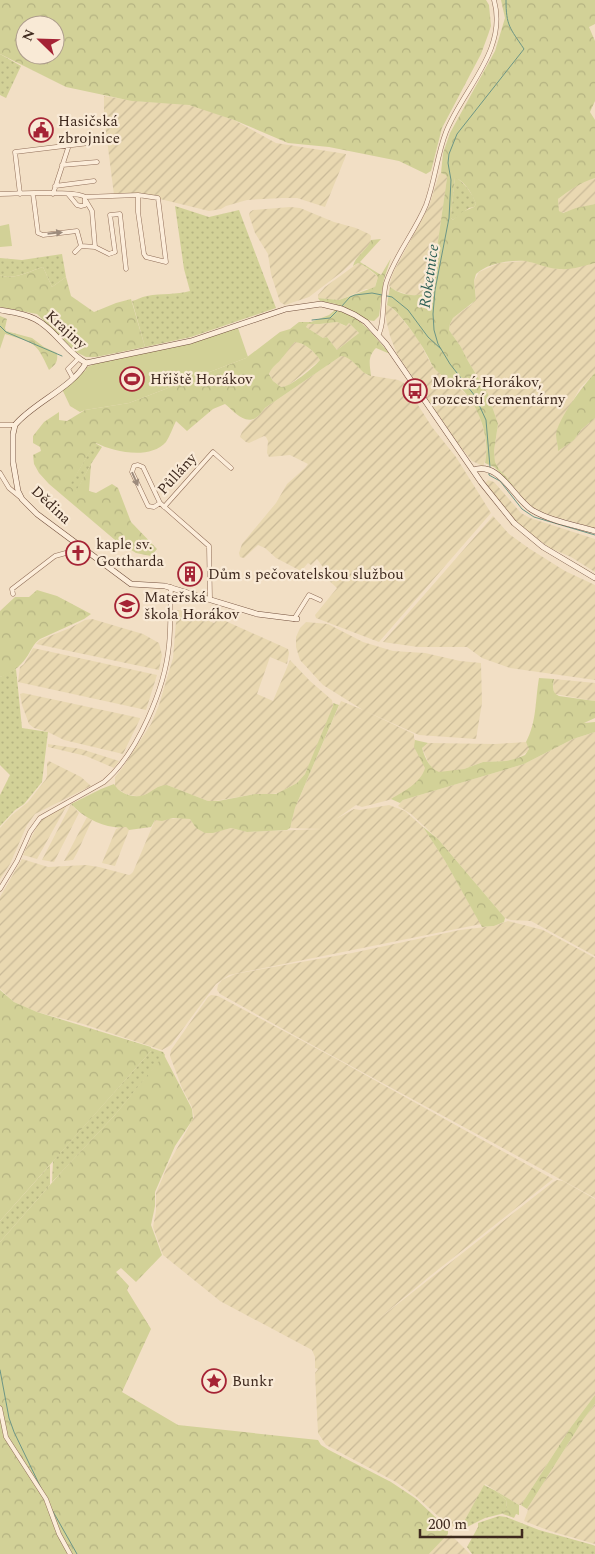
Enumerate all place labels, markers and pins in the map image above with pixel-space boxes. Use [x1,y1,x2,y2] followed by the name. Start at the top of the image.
[58,110,120,150] place label: Hasičská zbrojnice
[28,117,54,143] public building icon: Hasičská zbrojnice
[119,366,145,392] sports icon: Hřiště Horákov
[150,368,253,391] place label: Hřiště Horákov
[432,371,566,411] place label: Mokrá-Horákov, rozcestí cementárny
[402,378,428,404] bus stop icon: Mokrá-Horákov, rozcestí cementárny
[96,533,165,573] place label: kaple sv. Gottharda
[65,540,91,566] church icon: kaple sv. Gottharda
[177,561,203,587] building icon: Dům s pečovatelskou službou
[208,563,404,586] place label: Dům s pečovatelskou službou
[144,586,240,626] place label: Mateřská škola Horákov
[114,593,140,619] school or university icon: Mateřská škola Horákov
[201,1368,227,1394] place icon: Bunkr
[232,1370,273,1393] place label: Bunkr

